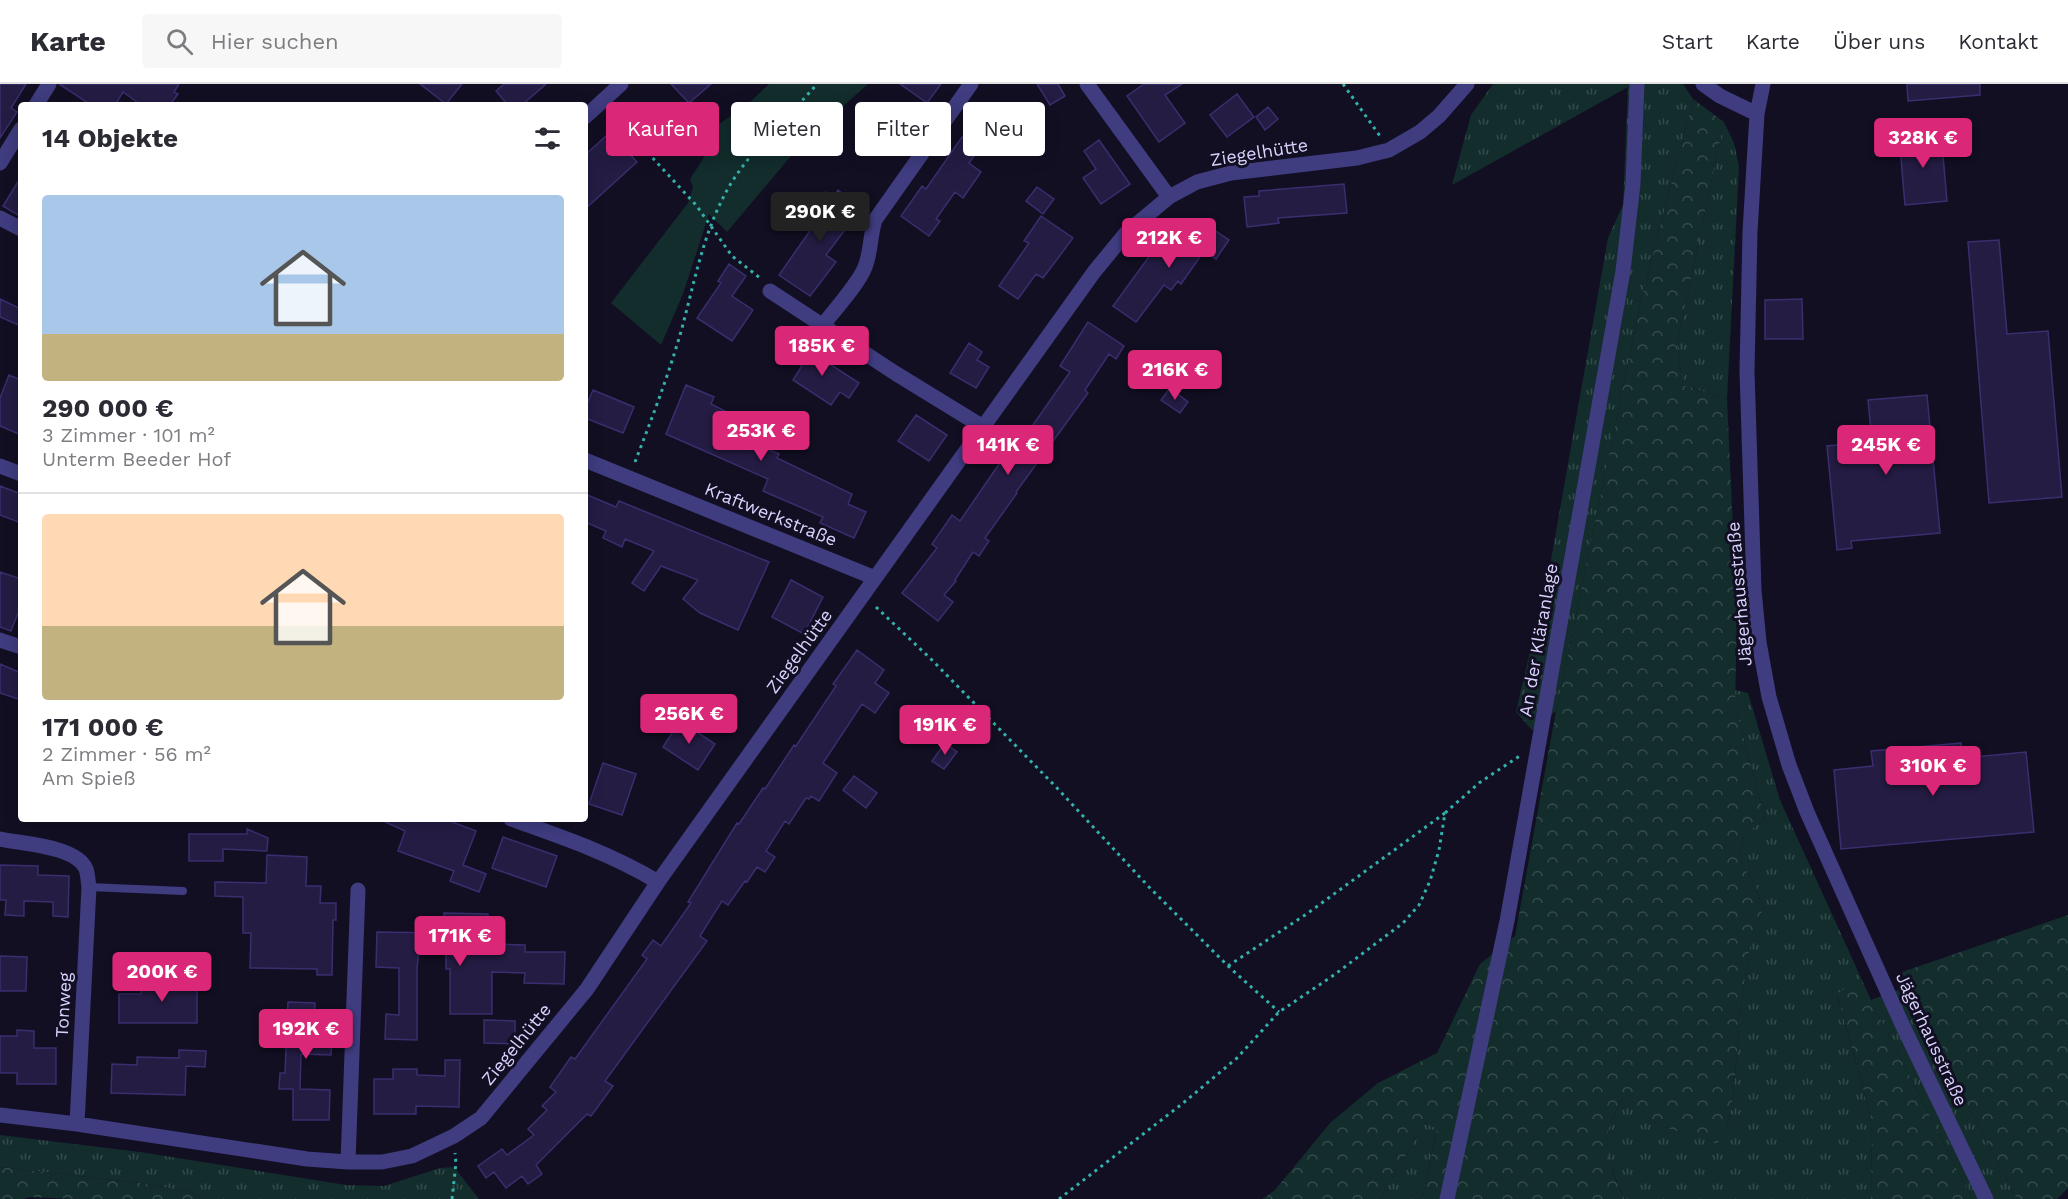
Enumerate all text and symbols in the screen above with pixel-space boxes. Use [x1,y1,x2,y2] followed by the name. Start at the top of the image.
[142,14,562,68] search box
[30,25,106,58] text: Karte
[163,25,196,58] icon: search
[211,29,339,54] text: Hier suchen
[1662,29,1713,54] text: Start
[1746,29,1800,54] text: Karte
[1833,29,1925,54] text: Über uns
[1958,29,2038,54] text: Kontakt
[606,102,719,156] chip: Kaufen
[731,102,843,156] chip: Mieten
[855,102,951,156] chip: Filter
[963,102,1045,156] chip: Neu
[1874,118,1972,169] pin: 328K €
[531,122,564,155] icon: filters
[42,123,178,153] text: 14 Objekte
[1888,125,1958,149] text: 328K €
[1209,134,1309,170] street label: Ziegelhütte
[771,192,869,243] pin: 290K €
[785,199,855,223] text: 290K €
[1120,218,1218,269] pin: 212K €
[1136,225,1202,249] text: 212K €
[249,234,357,342] icon: home
[773,326,871,377] pin: 185K €
[789,333,855,357] text: 185K €
[1126,350,1224,401] pin: 216K €
[1142,357,1208,381] text: 216K €
[42,393,174,423] text: 290 000 €
[712,411,810,462] pin: 253K €
[727,418,795,442] text: 253K €
[42,423,215,447] text: 3 Zimmer · 101 m²
[959,425,1057,476] pin: 141K €
[1837,425,1935,476] pin: 245K €
[976,432,1040,456] text: 141K €
[1851,432,1921,456] text: 245K €
[42,447,231,471] text: Unterm Beeder Hof
[702,478,840,550] street label: Kraftwerkstraße
[1722,521,1756,667] street label: Jägerhausstraße
[249,553,357,661] icon: home
[1514,562,1562,718] street label: An der Kläranlage
[762,605,836,697] street label: Ziegelhütte
[640,694,738,745] pin: 256K €
[654,701,724,725] text: 256K €
[896,705,994,756] pin: 191K €
[42,712,164,742] text: 171 000 €
[913,712,977,736] text: 191K €
[42,742,211,766] text: 2 Zimmer · 56 m²
[1884,746,1982,797] pin: 310K €
[1900,753,1966,777] text: 310K €
[42,766,136,790] text: Am Spieß
[411,916,509,967] pin: 171K €
[429,923,491,947] text: 171K €
[113,952,211,1003] pin: 200K €
[126,959,198,983] text: 200K €
[1892,969,1972,1109] street label: Jägerhausstraße
[51,971,75,1038] street label: Tonweg
[477,999,555,1089] street label: Ziegelhütte
[257,1009,355,1060] pin: 192K €
[273,1016,339,1040] text: 192K €

